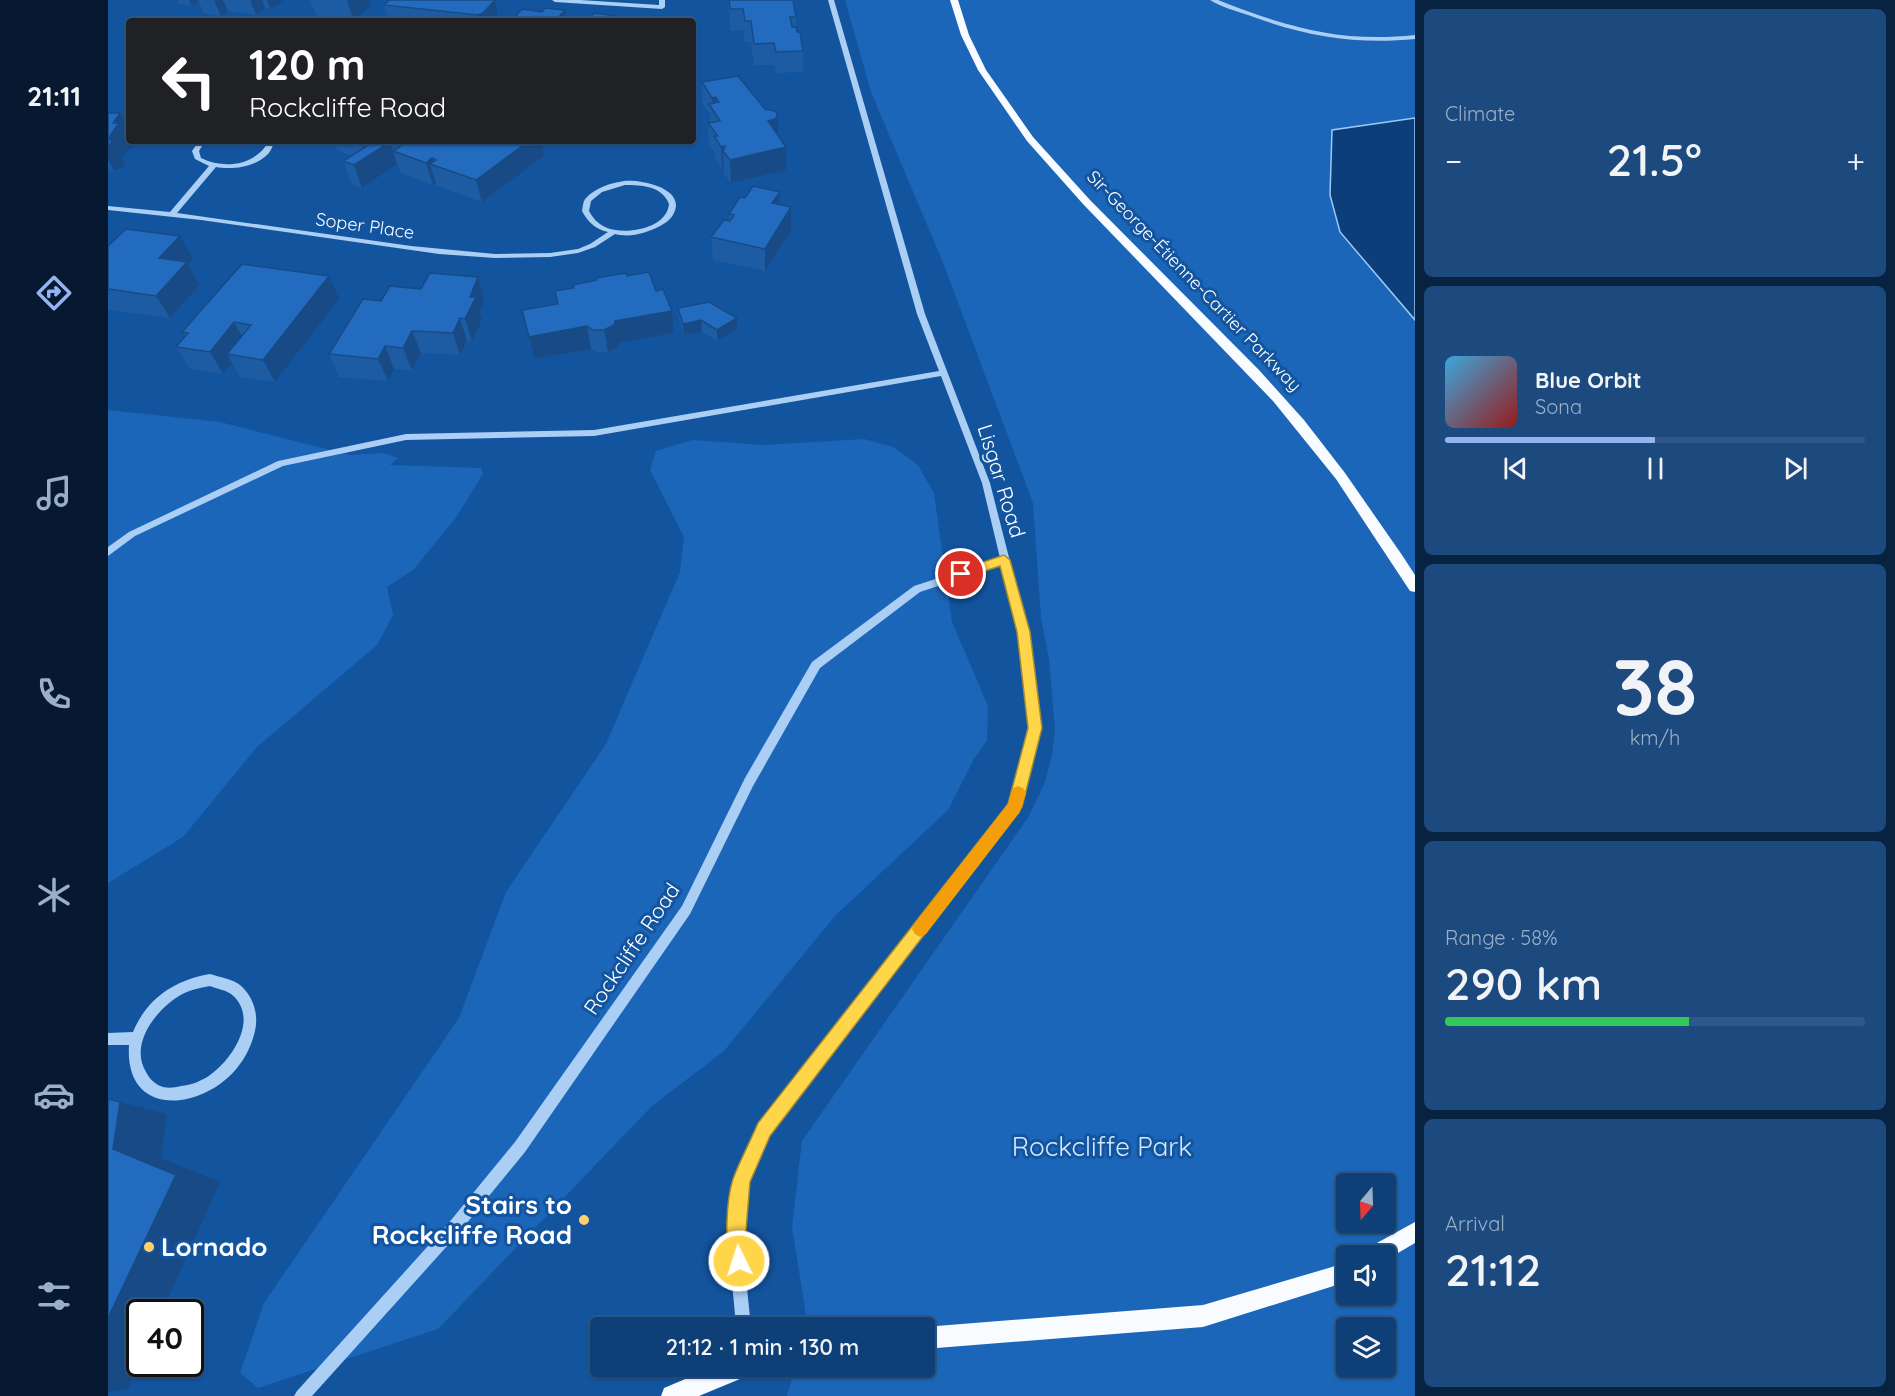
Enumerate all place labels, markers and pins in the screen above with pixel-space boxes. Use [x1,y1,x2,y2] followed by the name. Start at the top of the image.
[935,548,986,599] pin
[372,1188,572,1251] place label: Stairs to Rockcliffe Road
[577,1213,591,1227] marker: Stairs to Rockcliffe Road
[161,1230,268,1263] place label: Lornado
[142,1240,156,1254] marker: Lornado

